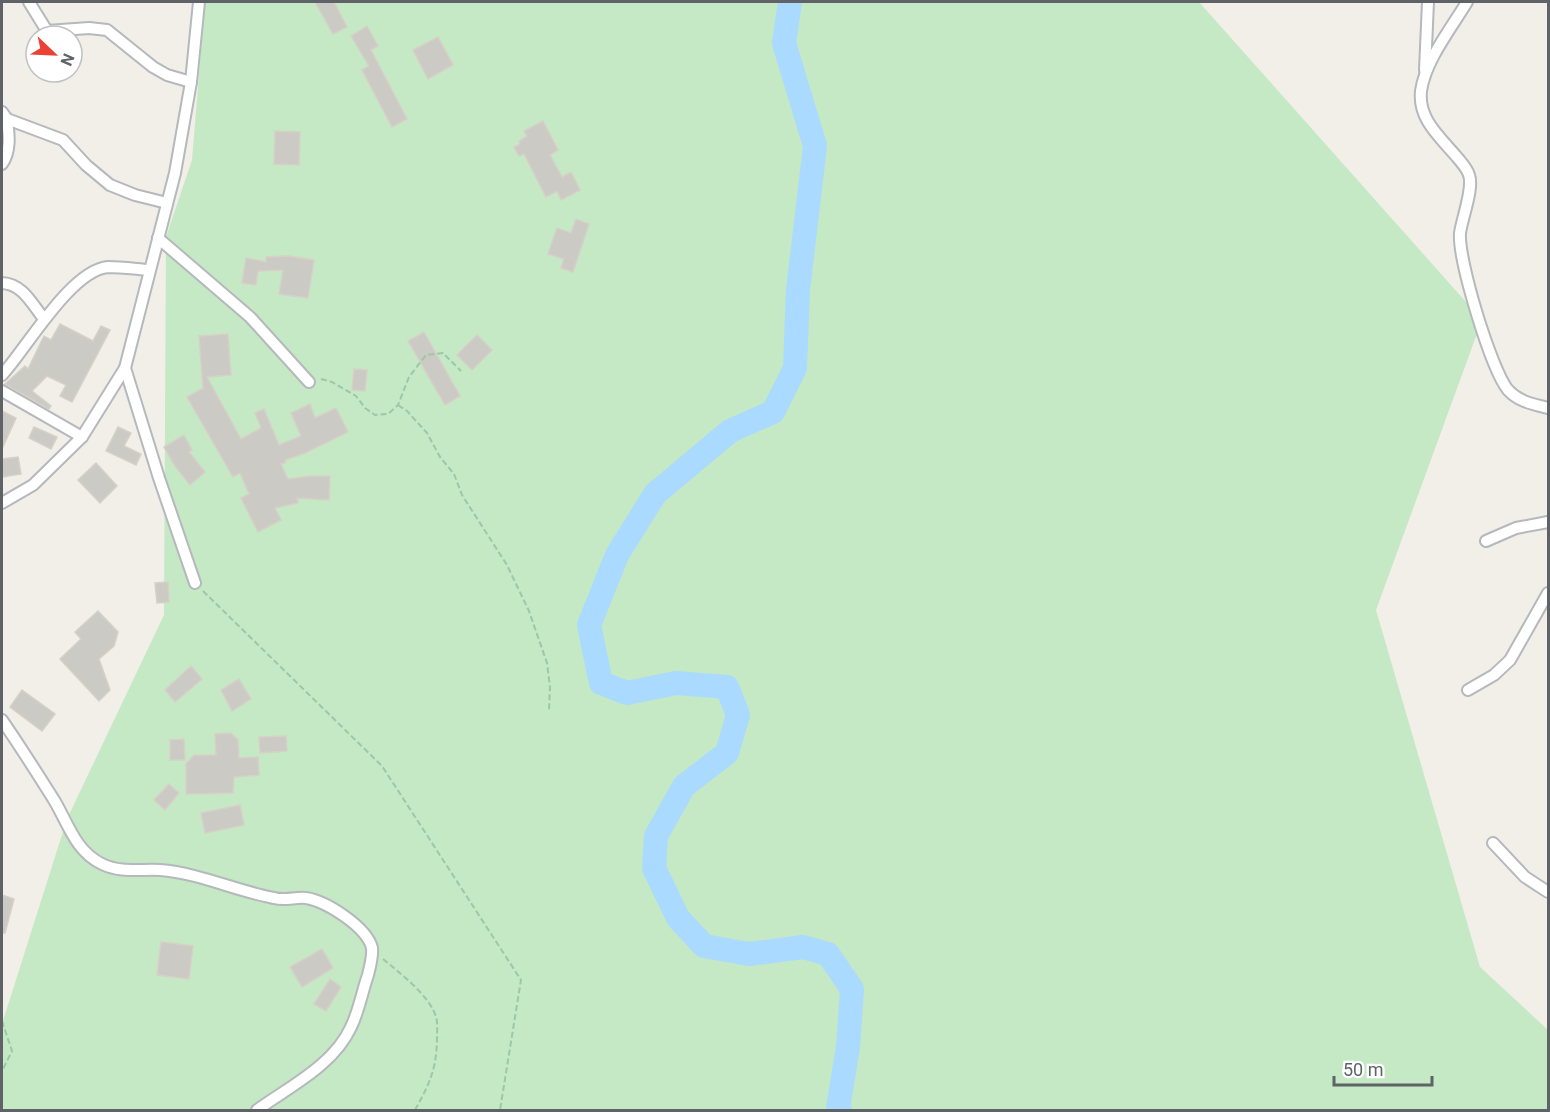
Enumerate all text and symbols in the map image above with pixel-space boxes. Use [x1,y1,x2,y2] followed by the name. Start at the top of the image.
[24,24,84,84] north arrow
[56,51,78,69] text: N
[1334,1049,1432,1087] scale bar
[1343,1059,1383,1080] text: 50 m

